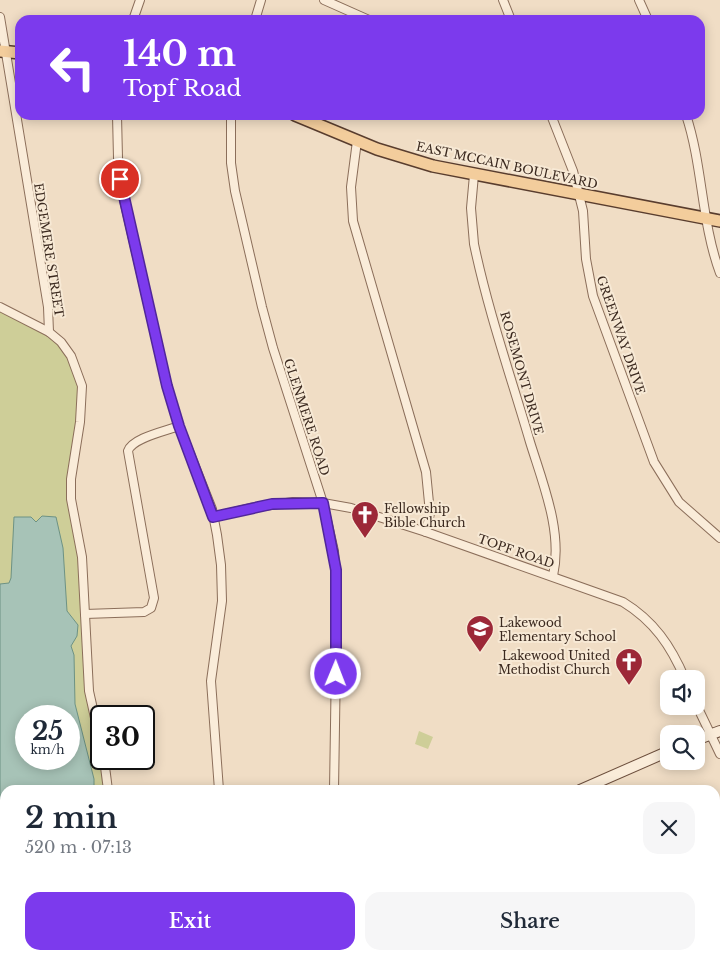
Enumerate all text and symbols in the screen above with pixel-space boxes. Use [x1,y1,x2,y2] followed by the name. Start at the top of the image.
[123,32,236,75] text: 140 m
[40,35,105,100] icon: left
[123,75,241,102] text: Topf Road
[415,138,599,192] street label: EAST MCCAIN BOULEVARD
[99,158,141,200] pin
[106,165,134,193] icon: arrive
[31,182,67,319] street label: EDGEMERE STREET
[594,274,648,397] street label: GREENWAY DRIVE
[497,310,547,437] street label: ROSEMONT DRIVE
[281,357,333,477] street label: GLENMERE ROAD
[350,500,380,539] church icon: Fellowship Bible Church
[384,501,466,530] place label: Fellowship Bible Church
[476,531,556,571] street label: TOPF ROAD
[465,614,495,653] school or university icon: Lakewood Elementary School
[499,615,616,644] place label: Lakewood Elementary School
[309,647,361,699] position arrow
[614,647,644,686] church icon: Lakewood United Methodist Church
[498,648,610,677] place label: Lakewood United Methodist Church
[660,670,705,770] map controls
[660,670,705,715] button: sound
[90,705,155,770] speed limit sign: 30
[32,716,63,747] text: 25
[660,725,705,770] button: search
[30,742,65,757] text: km/h
[25,799,117,836] text: 2 min
[643,802,695,854] button: close
[25,837,132,857] text: 520 m · 07:13
[25,892,355,950] button: Exit
[365,892,695,950] button: Share

